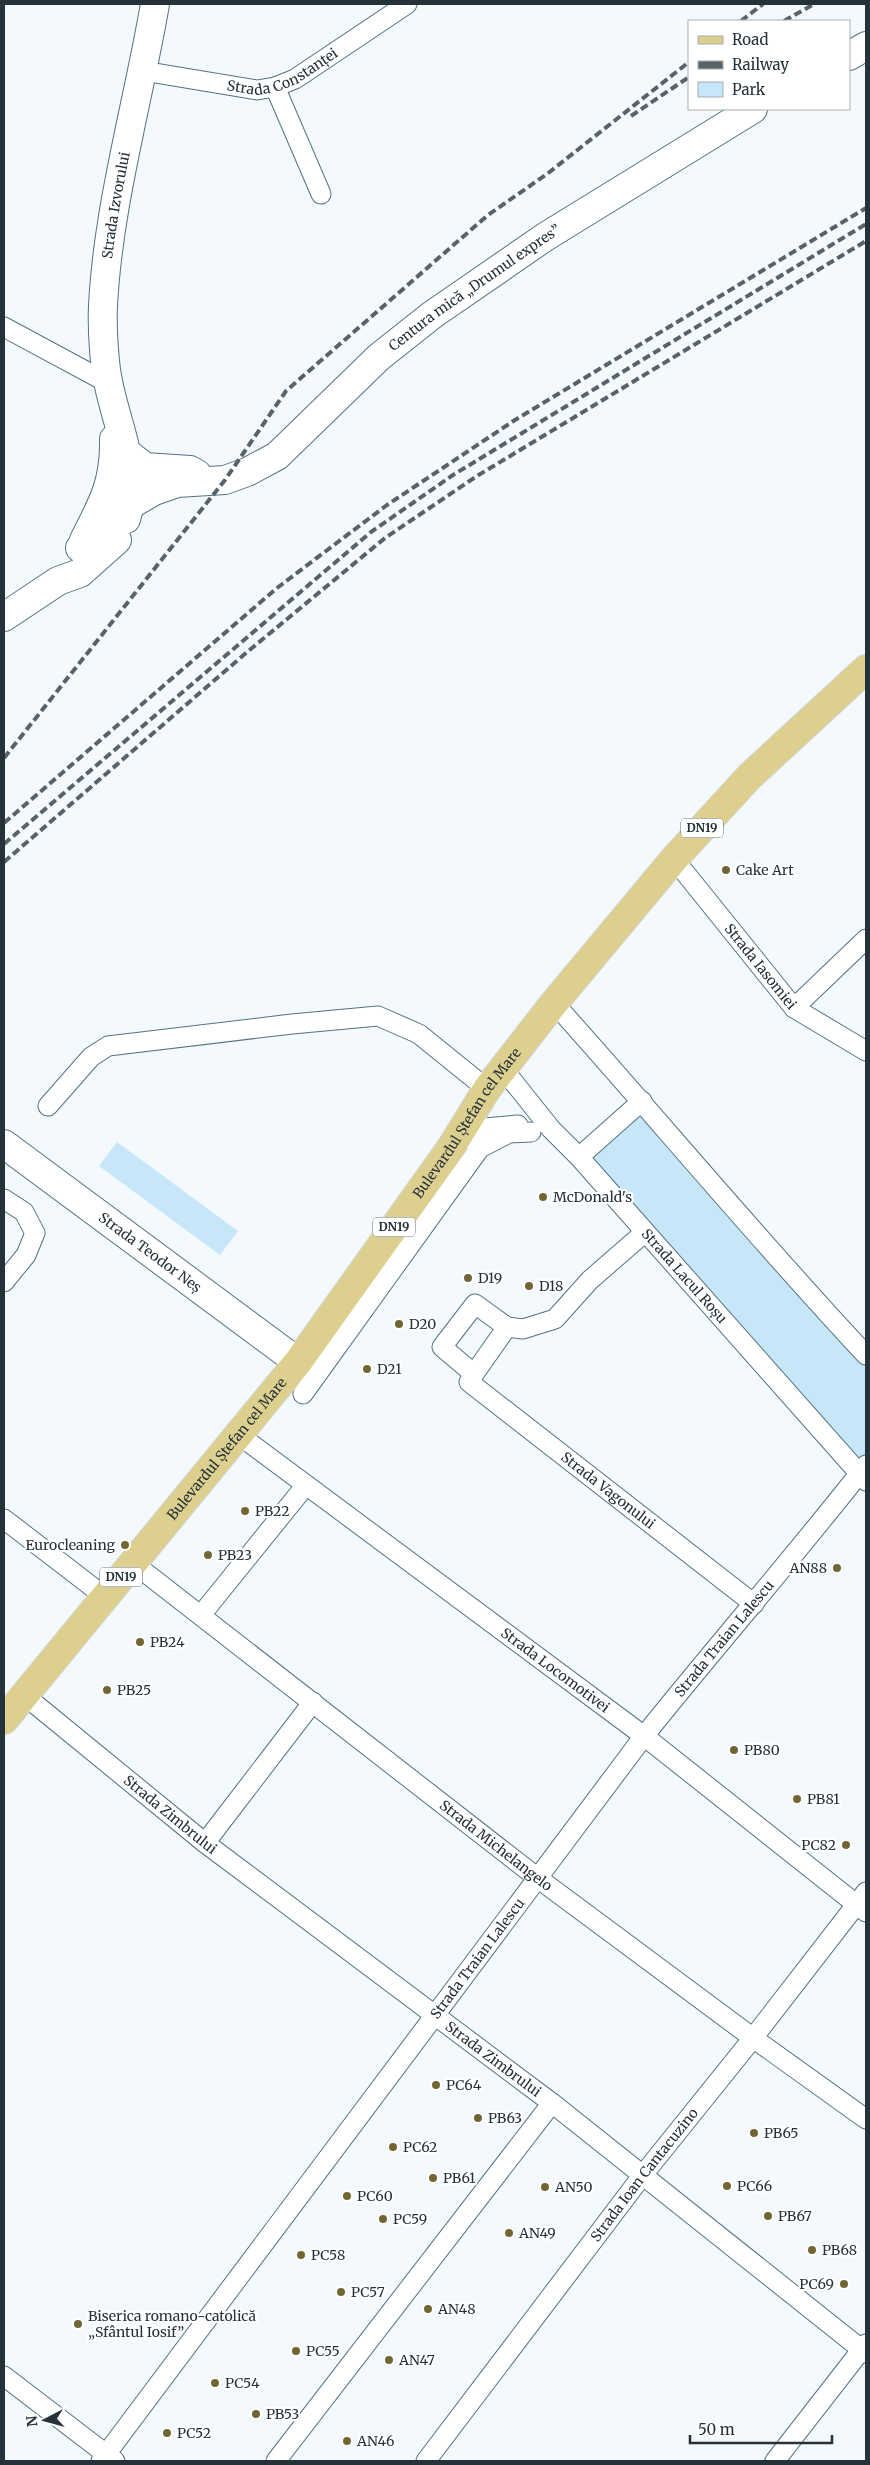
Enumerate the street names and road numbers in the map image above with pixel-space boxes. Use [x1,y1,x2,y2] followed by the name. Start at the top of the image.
[226,44,341,99] street label: Strada Constanței
[98,150,134,260] street label: Strada Izvorului
[385,221,564,355] street label: Centura mică „Drumul expres”
[681,818,723,838] road number: DN19
[721,920,801,1013] street label: Strada Iasomiei
[409,1044,525,1202] street label: Bulevardul Ștefan cel Mare
[95,1208,205,1297] street label: Strada Teodor Neș
[373,1218,415,1236] road number: DN19
[638,1225,731,1327] street label: Strada Lacul Roșu
[163,1374,290,1524] street label: Bulevardul Ștefan cel Mare
[557,1448,659,1533] street label: Strada Vagonului
[100,1568,142,1586] road number: DN19
[670,1576,778,1701] street label: Strada Traian Lalescu
[497,1624,614,1717] street label: Strada Locomotivei
[120,1771,221,1858] street label: Strada Zimbrului
[436,1796,556,1895] street label: Strada Michelangelo
[426,1894,529,2022] street label: Strada Traian Lalescu
[442,2017,545,2101] street label: Strada Zimbrului
[587,2104,702,2245] street label: Strada Ioan Cantacuzino

